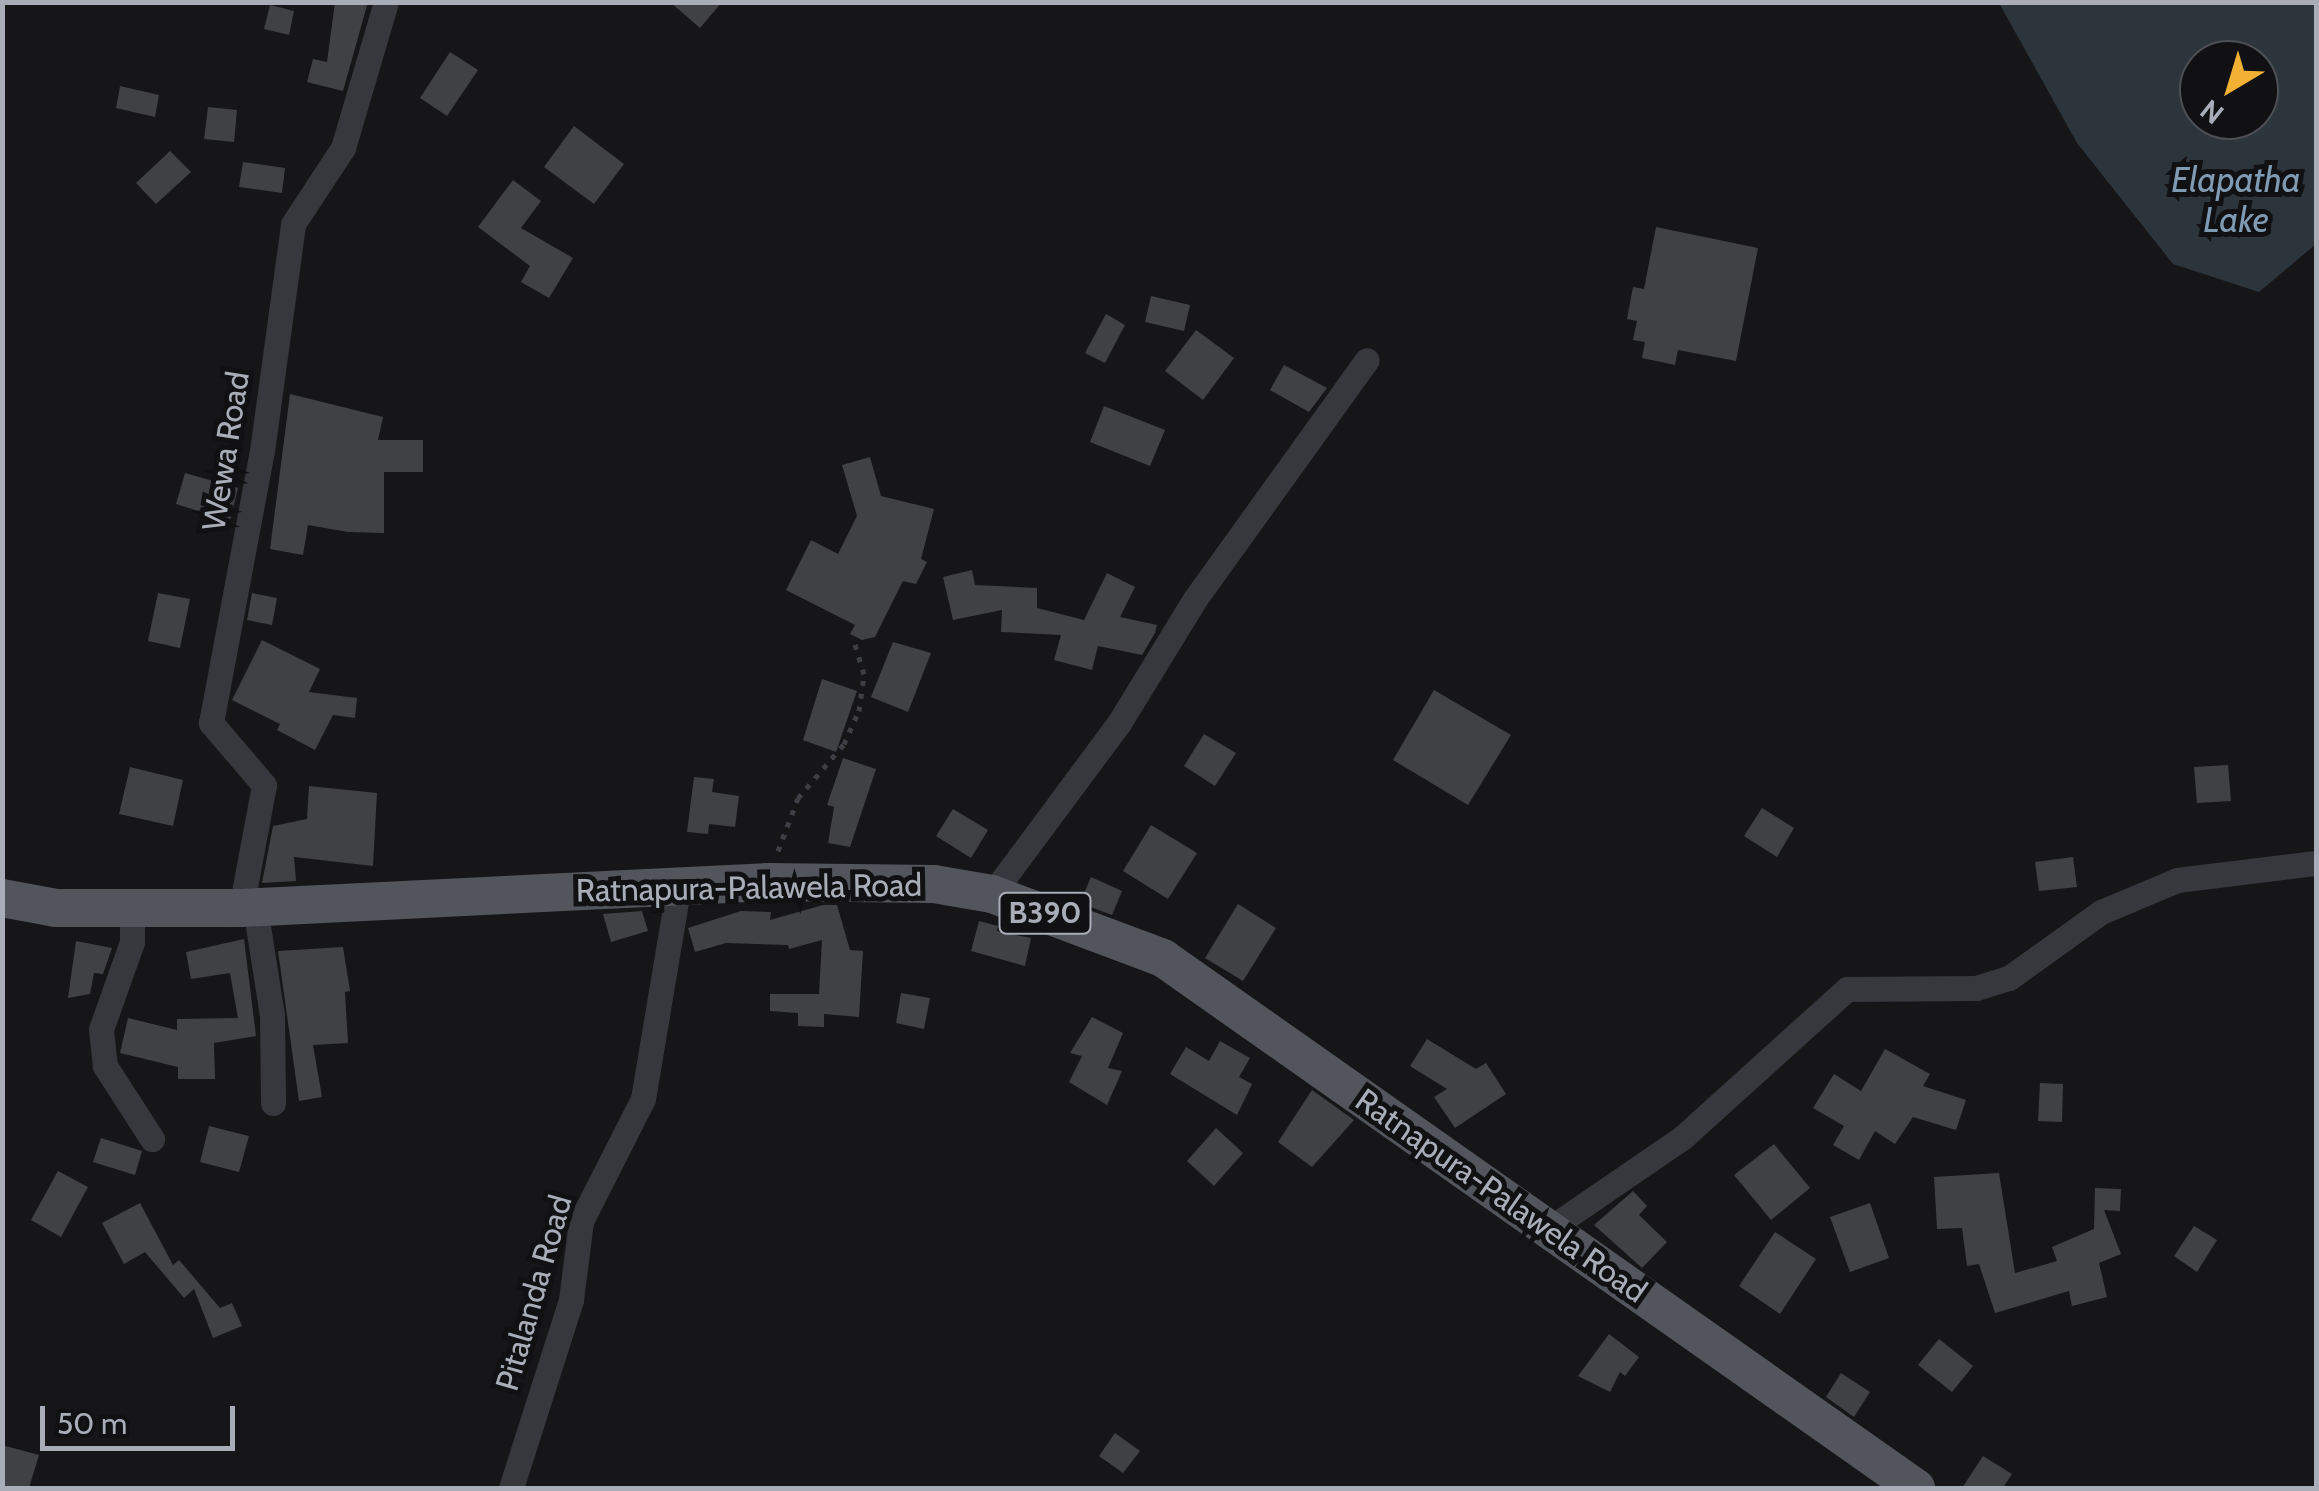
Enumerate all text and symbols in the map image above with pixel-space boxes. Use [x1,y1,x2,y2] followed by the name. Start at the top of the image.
[2179,40,2279,140] north arrow
[2194,93,2230,132] text: N
[2171,159,2301,241] water label: Elapatha Lake
[194,369,258,533] street label: Wewa Road
[576,866,922,910] street label: Ratnapura-Palawela Road
[998,888,1092,938] road number: B390
[1348,1081,1654,1311] street label: Ratnapura-Palawela Road
[488,1191,580,1395] street label: Pitalanda Road
[45,1386,240,1448] scale bar
[57,1405,127,1442] text: 50 m

